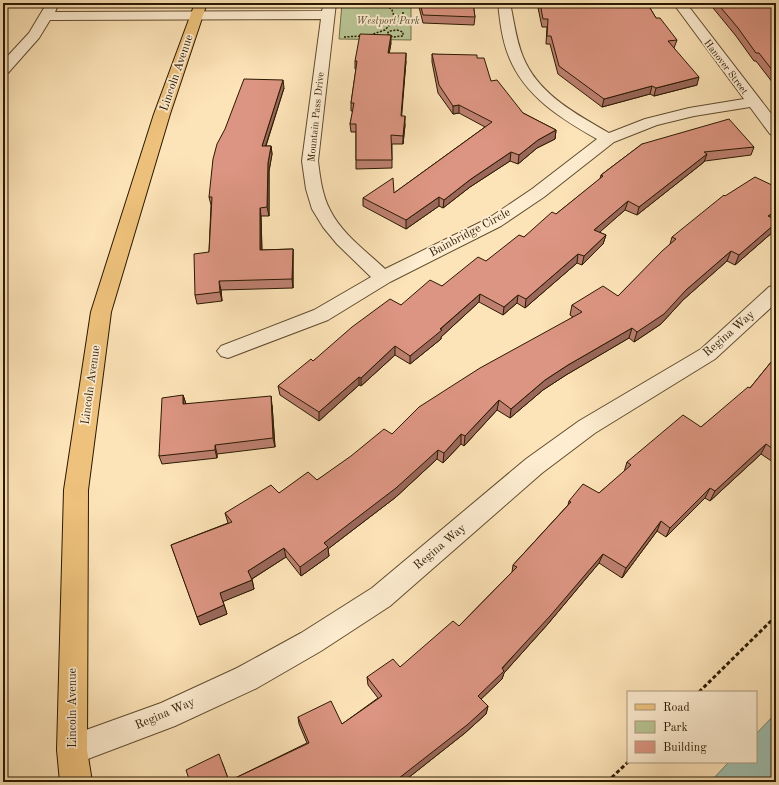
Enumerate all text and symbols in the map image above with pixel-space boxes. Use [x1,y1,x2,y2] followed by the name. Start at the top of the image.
[356,16,420,27] park label: Westport Park
[158,33,196,113] street label: Lincoln Avenue
[702,38,750,97] street label: Hanover Street
[306,71,326,162] street label: Mountain Pass Drive
[427,206,513,259] street label: Bainbridge Circle
[701,308,757,359] street label: Regina Way
[79,344,103,426] street label: Lincoln Avenue
[412,522,469,572] street label: Regina Way
[67,667,79,748] street label: Lincoln Avenue
[627,691,757,763] legend
[133,696,197,732] street label: Regina Way
[663,702,690,714] text: Road
[663,722,688,734] text: Park
[663,742,707,754] text: Building

